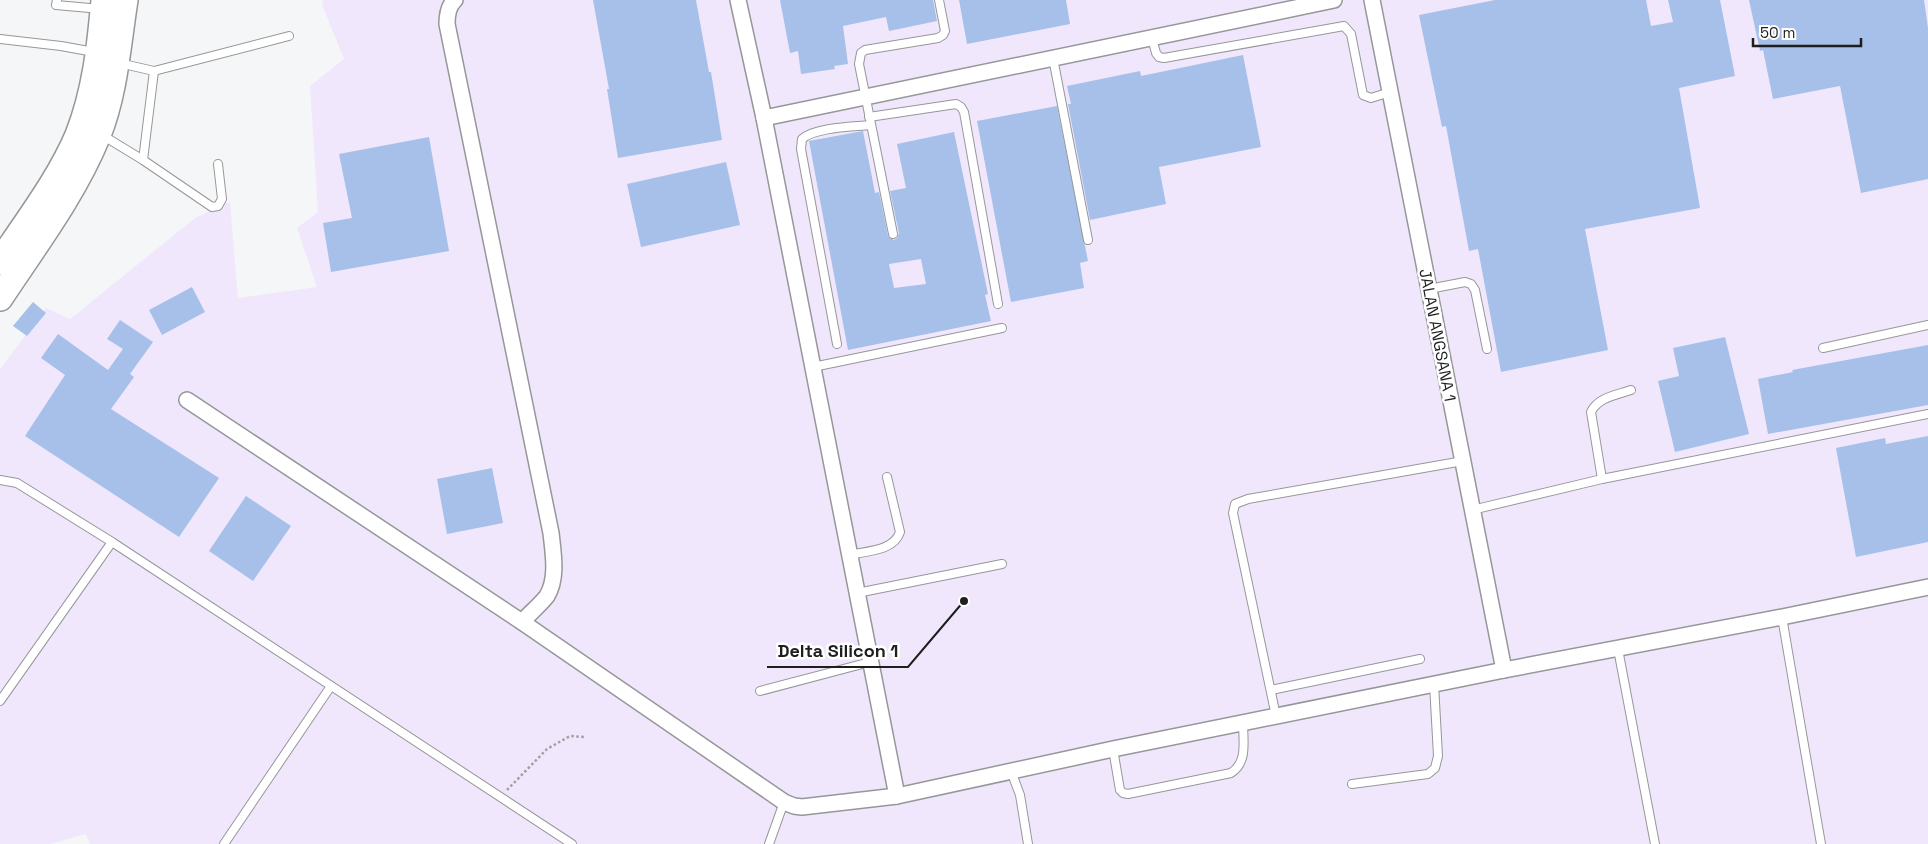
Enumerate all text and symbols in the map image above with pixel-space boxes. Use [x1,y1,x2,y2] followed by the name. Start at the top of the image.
[1753,15,1860,47] scale bar
[1760,23,1795,42] text: 50 m
[1414,267,1461,403] street label: JALAN ANGSANA 1
[767,634,908,667] callout: Delta Silicon 1
[778,639,898,662] text: Delta Silicon 1

